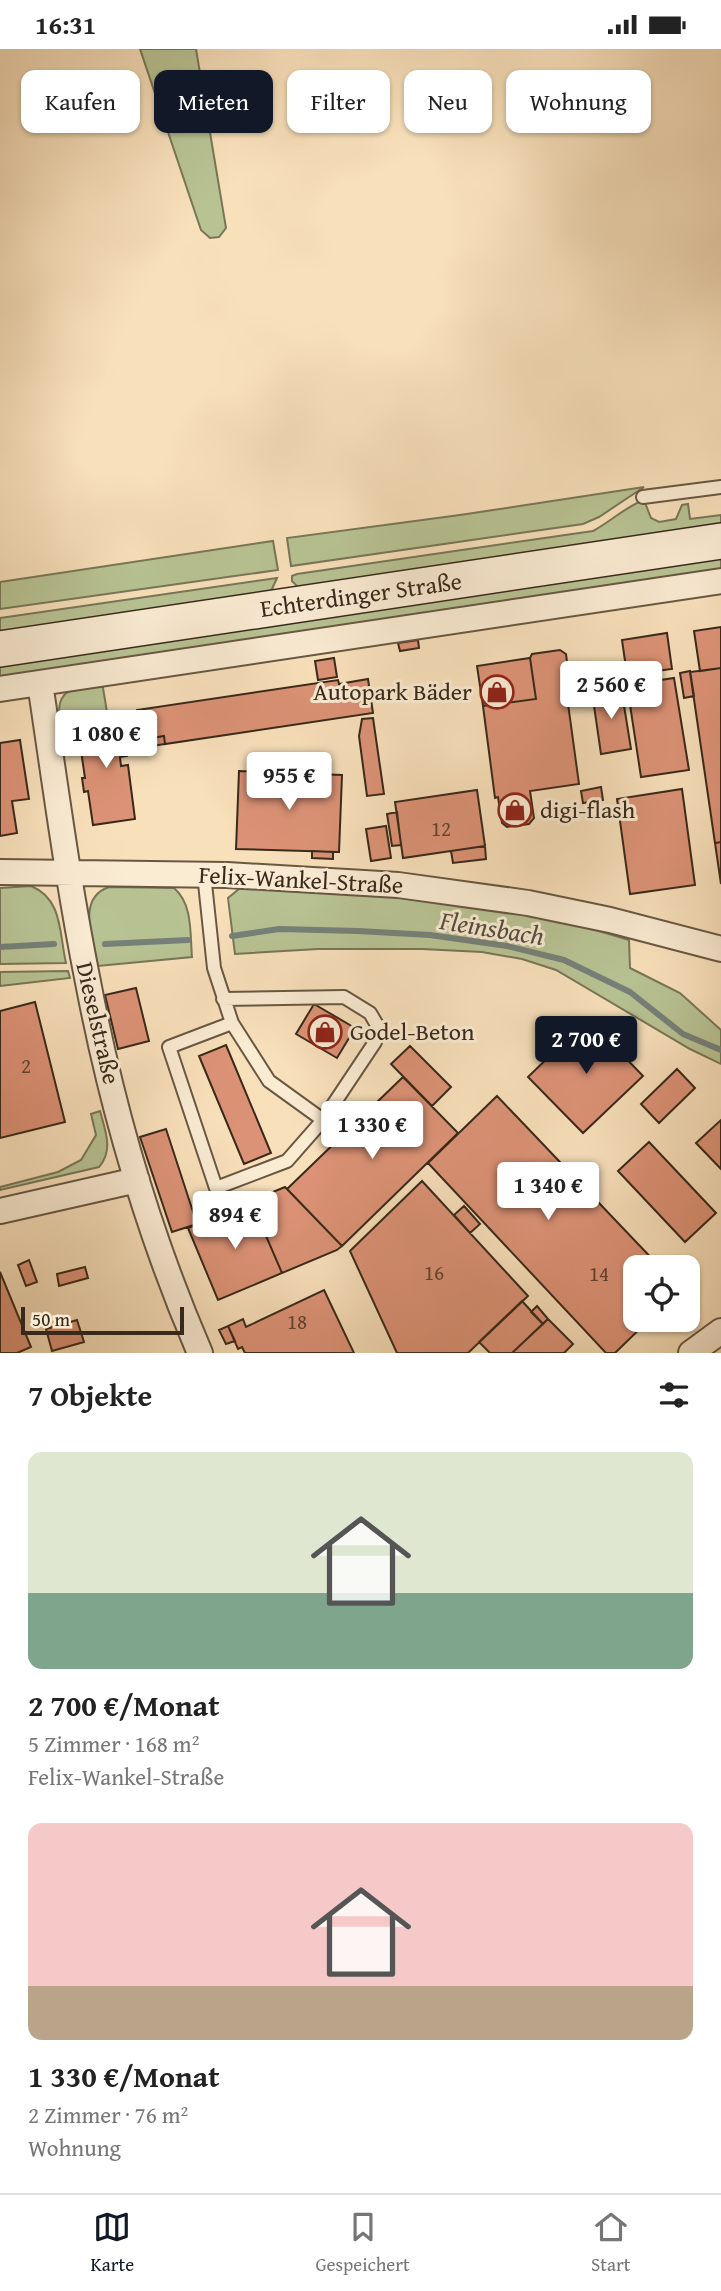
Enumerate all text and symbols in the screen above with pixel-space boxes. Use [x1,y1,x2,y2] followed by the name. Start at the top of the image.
[35,5,96,44] text: 16:31
[21,70,140,133] chip: Kaufen
[154,70,273,133] chip: Mieten
[287,70,390,133] chip: Filter
[404,70,492,133] chip: Neu
[506,70,651,133] chip: Wohnung
[258,563,464,626] street label: Echterdinger Straße
[546,661,676,721] pin: 2 560 €
[576,667,646,700] text: 2 560 €
[478,673,516,711] shop icon: Autopark Bäder
[313,674,472,709] place label: Autopark Bäder
[41,711,171,770] pin: 1 080 €
[71,716,141,749] text: 1 080 €
[240,753,338,812] pin: 955 €
[263,758,315,791] text: 955 €
[496,791,534,829] shop icon: digi-flash
[540,792,636,827] place label: digi-flash
[431,813,451,844] house number: 12
[198,857,404,902] street label: Felix-Wankel-Straße
[436,900,547,955] water label: Fleinsbach
[67,958,130,1087] street label: Dieselstraße
[306,1013,344,1051] shop icon: Godel-Beton
[350,1014,475,1049] place label: Godel-Beton
[521,1017,651,1076] pin: 2 700 €
[551,1022,621,1055] text: 2 700 €
[21,1050,31,1081] house number: 2
[307,1101,437,1161] pin: 1 330 €
[337,1107,407,1140] text: 1 330 €
[483,1163,613,1222] pin: 1 340 €
[513,1168,583,1201] text: 1 340 €
[186,1191,284,1251] pin: 894 €
[209,1197,261,1230] text: 894 €
[623,1255,700,1332] map controls
[623,1255,700,1332] button: locate
[424,1257,444,1288] house number: 16
[589,1258,609,1289] house number: 14
[21,1304,184,1336] scale bar
[32,1305,70,1333] text: 50 m
[287,1306,307,1337] house number: 18
[28,1373,152,1417] text: 7 Objekte
[655,1376,693,1414] icon: filters
[298,1498,424,1624] icon: home
[28,1683,220,1727] text: 2 700 €/Monat
[28,1727,199,1760] text: 5 Zimmer · 168 m²
[28,1760,224,1793] text: Felix-Wankel-Straße
[298,1869,424,1995] icon: home
[28,2054,220,2098] text: 1 330 €/Monat
[28,2098,188,2131] text: 2 Zimmer · 76 m²
[28,2131,121,2164] text: Wohnung
[91,2208,134,2278] tab: Karte
[315,2208,410,2278] tab: Gespeichert
[591,2208,630,2278] tab: Start

